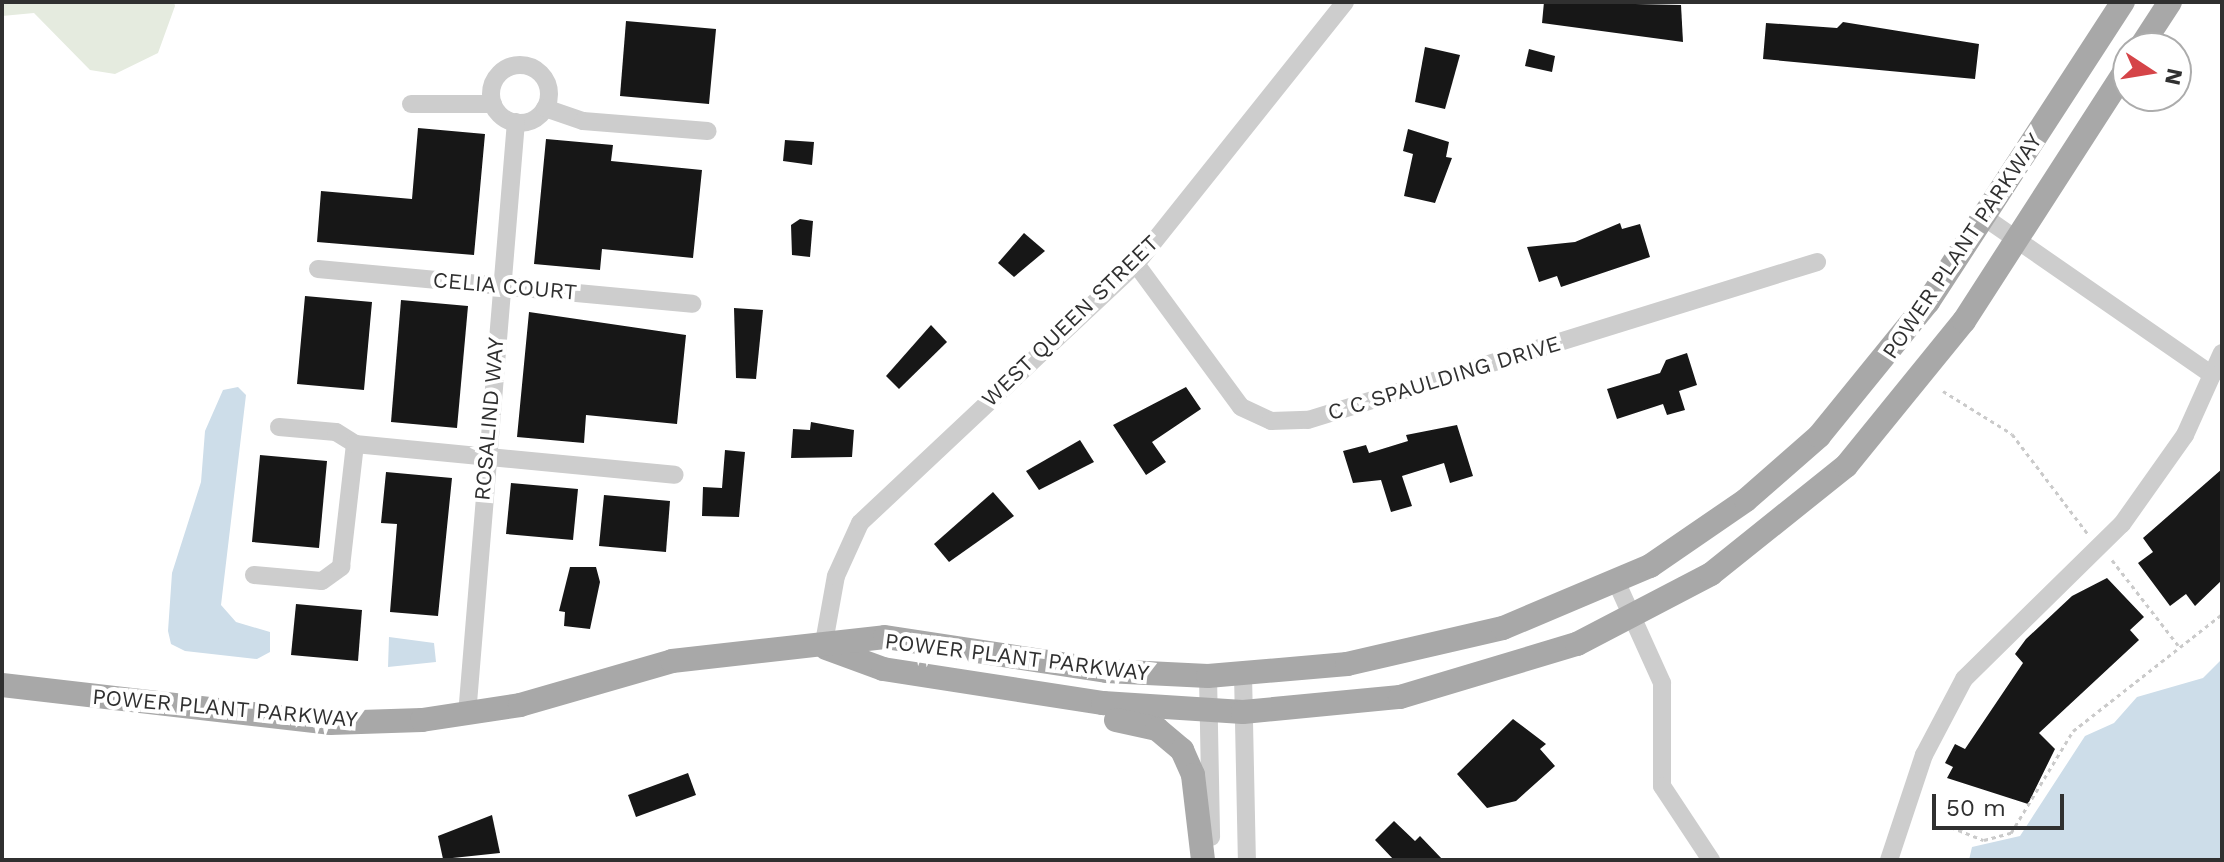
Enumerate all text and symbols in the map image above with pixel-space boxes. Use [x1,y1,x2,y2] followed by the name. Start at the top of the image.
[2112,32,2192,112] north arrow
[2160,66,2188,87] text: N
[1876,128,2048,364] street label: POWER PLANT PARKWAY
[976,230,1164,412] street label: WEST QUEEN STREET
[431,267,579,305] street label: CELIA COURT
[1325,330,1563,426] street label: C C SPAULDING DRIVE
[469,336,509,502] street label: ROSALIND WAY
[883,628,1151,686] street label: POWER PLANT PARKWAY
[91,683,359,733] street label: POWER PLANT PARKWAY
[1936,778,2068,828] scale bar
[1946,794,2006,822] text: 50 m

